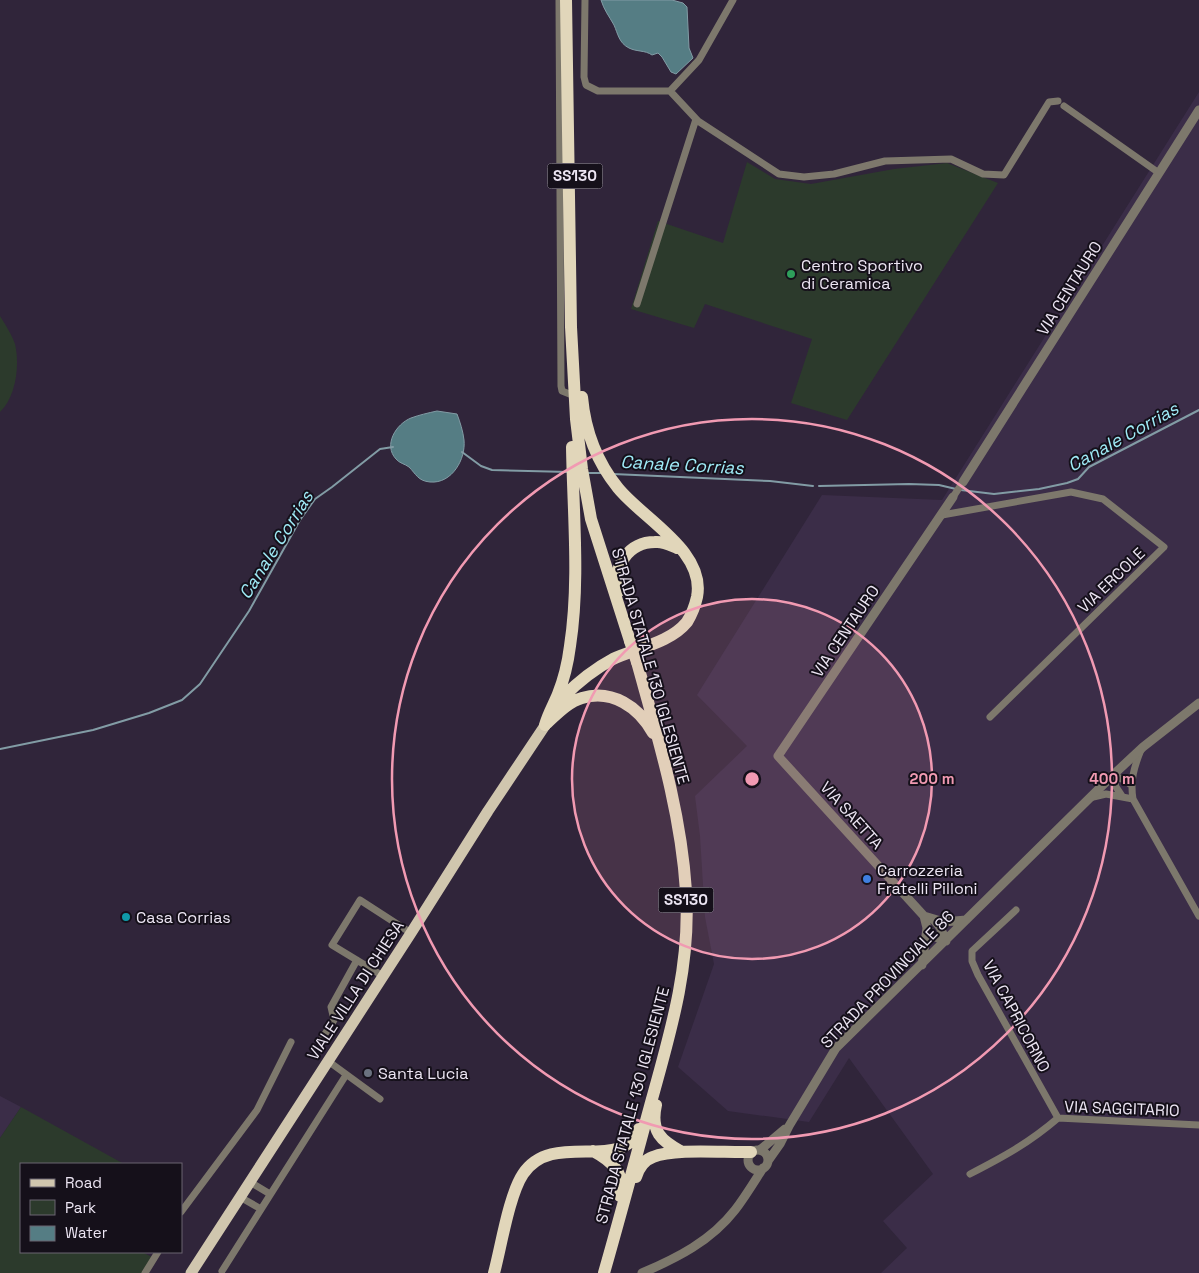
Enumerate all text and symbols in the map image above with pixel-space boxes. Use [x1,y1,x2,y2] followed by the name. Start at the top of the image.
[548,164,602,188] road number: SS130
[1032,237,1107,339] street label: VIA CENTAURO
[801,255,923,294] place label: Centro Sportivo di Ceramica
[785,268,797,280] marker: Centro Sportivo di Ceramica
[1063,396,1183,477] water label: Canale Corrias
[620,450,745,479] water label: Canale Corrias
[233,486,318,603] water label: Canale Corrias
[1073,543,1149,618] street label: VIA ERCOLE
[607,546,694,787] street label: STRADA STATALE 130 IGLESIENTE
[807,581,884,682] street label: VIA CENTAURO
[910,769,954,788] text: 200 m
[1089,769,1135,788] text: 400 m
[743,770,761,788] centre of rings
[816,777,888,854] street label: VIA SAETTA
[877,860,978,899] place label: Carrozzeria Fratelli Pilloni
[861,873,873,885] marker: Carrozzeria Fratelli Pilloni
[658,888,714,912] road number: SS130
[816,906,959,1053] street label: STRADA PROVINCIALE 86
[136,907,231,928] place label: Casa Corrias
[120,911,132,923] marker: Casa Corrias
[302,916,409,1064] street label: VIALE VILLA DI CHIESA
[978,957,1055,1076] street label: VIA CAPRICORNO
[591,984,674,1226] street label: STRADA STATALE 130 IGLESIENTE
[378,1063,468,1084] place label: Santa Lucia
[362,1067,374,1079] marker: Santa Lucia
[1064,1096,1180,1121] street label: VIA SAGGITARIO
[20,1163,182,1253] legend
[65,1173,102,1192] text: Road
[65,1198,96,1217] text: Park
[65,1223,108,1242] text: Water

